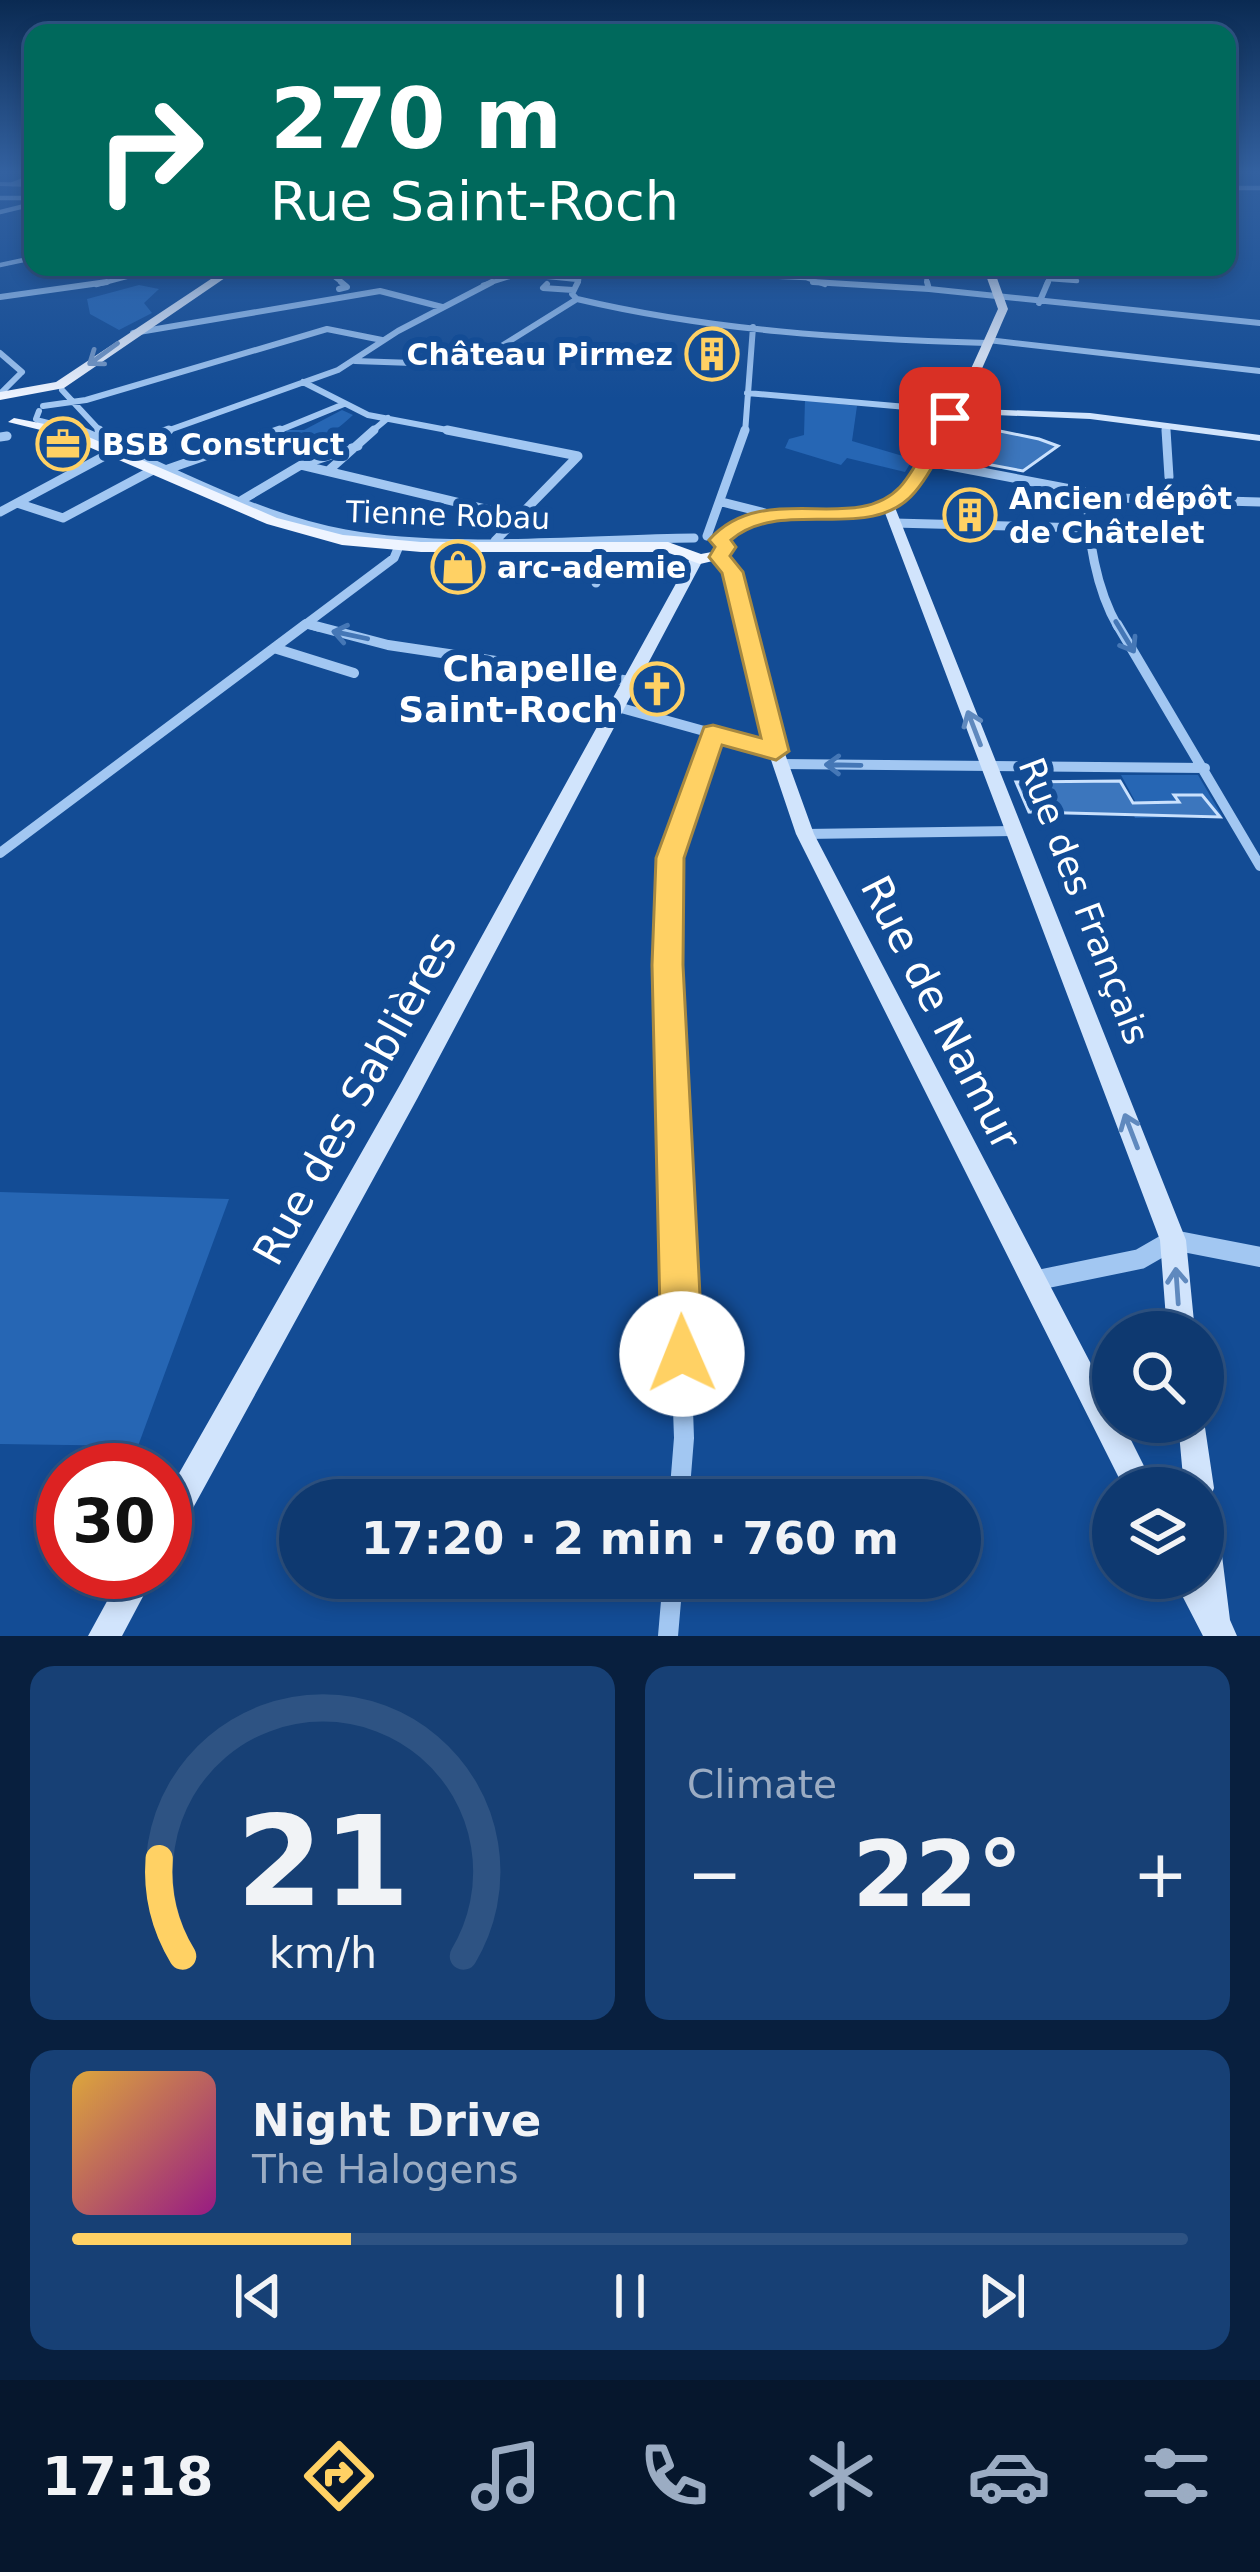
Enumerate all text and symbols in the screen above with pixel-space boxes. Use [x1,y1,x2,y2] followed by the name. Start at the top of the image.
[270,70,562,168] text: 270 m
[72,72,228,228] icon: right
[270,170,679,233] text: Rue Saint-Roch
[684,326,740,382] building icon: Château Pirmez
[407,337,673,372] place label: Château Pirmez
[87,340,120,366] one-way arrow
[899,367,1001,469] pin
[917,385,983,451] icon: arrive
[35,416,91,472] office icon: BSB Construct
[102,427,344,462] place label: BSB Construct
[1009,481,1232,550] place label: Ancien dépôt de Châtelet
[942,487,998,543] building icon: Ancien dépôt de Châtelet
[344,494,551,536] street label: Tienne Robau
[430,539,486,595] shop icon: arc-ademie
[497,550,686,585] place label: arc-ademie
[1113,619,1137,653] one-way arrow
[331,623,369,646] one-way arrow
[398,648,618,730] place label: Chapelle Saint-Roch
[629,661,685,717] church icon: Chapelle Saint-Roch
[962,711,984,748] one-way arrow
[1010,752,1158,1050] street label: Rue des Français
[824,753,863,776] one-way arrow
[851,868,1031,1159] street label: Rue de Namur
[243,923,467,1273] street label: Rue des Sablières
[1119,1113,1141,1150] one-way arrow
[1165,1267,1188,1306] one-way arrow
[619,1291,745,1417] position arrow
[1092,1311,1224,1599] map controls
[1092,1311,1224,1443] button: search
[36,1443,192,1599] speed limit sign: 30
[1092,1467,1224,1599] button: layers
[361,1512,899,1565] text: 17:20 · 2 min · 760 m
[687,1762,837,1807] text: Climate
[236,1789,409,1934] text: 21
[852,1822,1023,1927] text: 22°
[687,1836,742,1913] text: −
[1133,1836,1188,1913] text: +
[268,1928,377,1978] text: km/h
[252,2094,541,2147] text: Night Drive
[252,2147,519,2192] text: The Halogens
[225,2263,291,2329] icon: previous
[597,2263,663,2329] icon: pause
[969,2263,1035,2329] icon: next
[297,2434,381,2518] icon: directions
[464,2434,548,2518] icon: music
[632,2434,716,2518] icon: phone
[799,2434,883,2518] icon: climate
[967,2434,1051,2518] icon: car
[1134,2434,1218,2518] icon: filters
[42,2445,214,2508] text: 17:18

